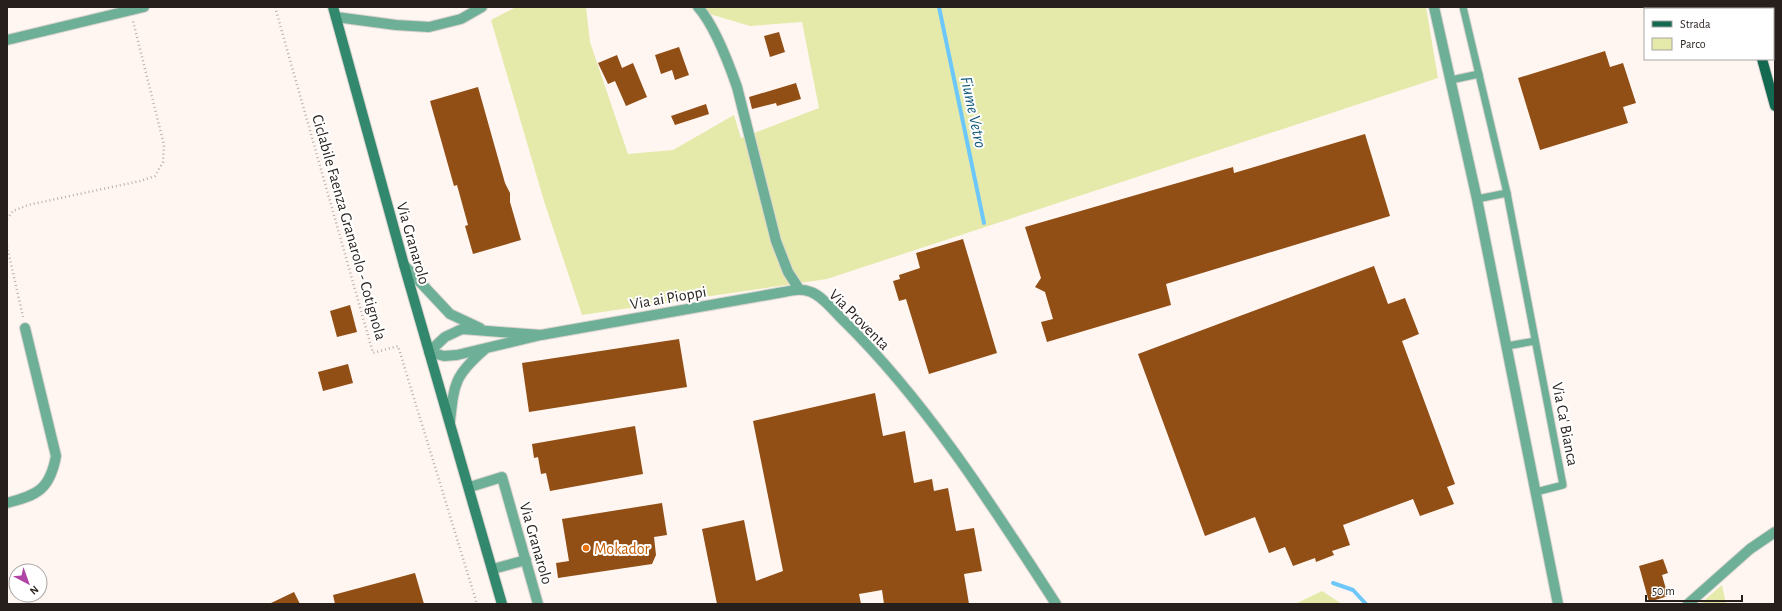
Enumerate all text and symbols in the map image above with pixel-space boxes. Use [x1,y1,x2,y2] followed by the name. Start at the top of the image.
[1644,8,1774,60] legend
[1680,18,1711,30] text: Strada
[1680,38,1706,50] text: Parco
[958,75,989,149] water label: Fiume Vetro
[309,113,389,342] street label: Ciclabile Faenza Granarolo - Cotignola
[394,200,432,286] street label: Via Granarolo
[629,283,708,313] street label: Via ai Pioppi
[826,286,893,353] street label: Via Proventa
[1549,381,1581,467] street label: Via Ca' Bianca
[517,500,555,586] street label: Via Granarolo
[594,541,650,557] place label: Mokador
[581,543,591,553] marker: Mokador
[8,563,48,603] north arrow
[1646,577,1742,603] scale bar
[28,584,41,597] text: N
[1652,585,1675,597] text: 50 m

